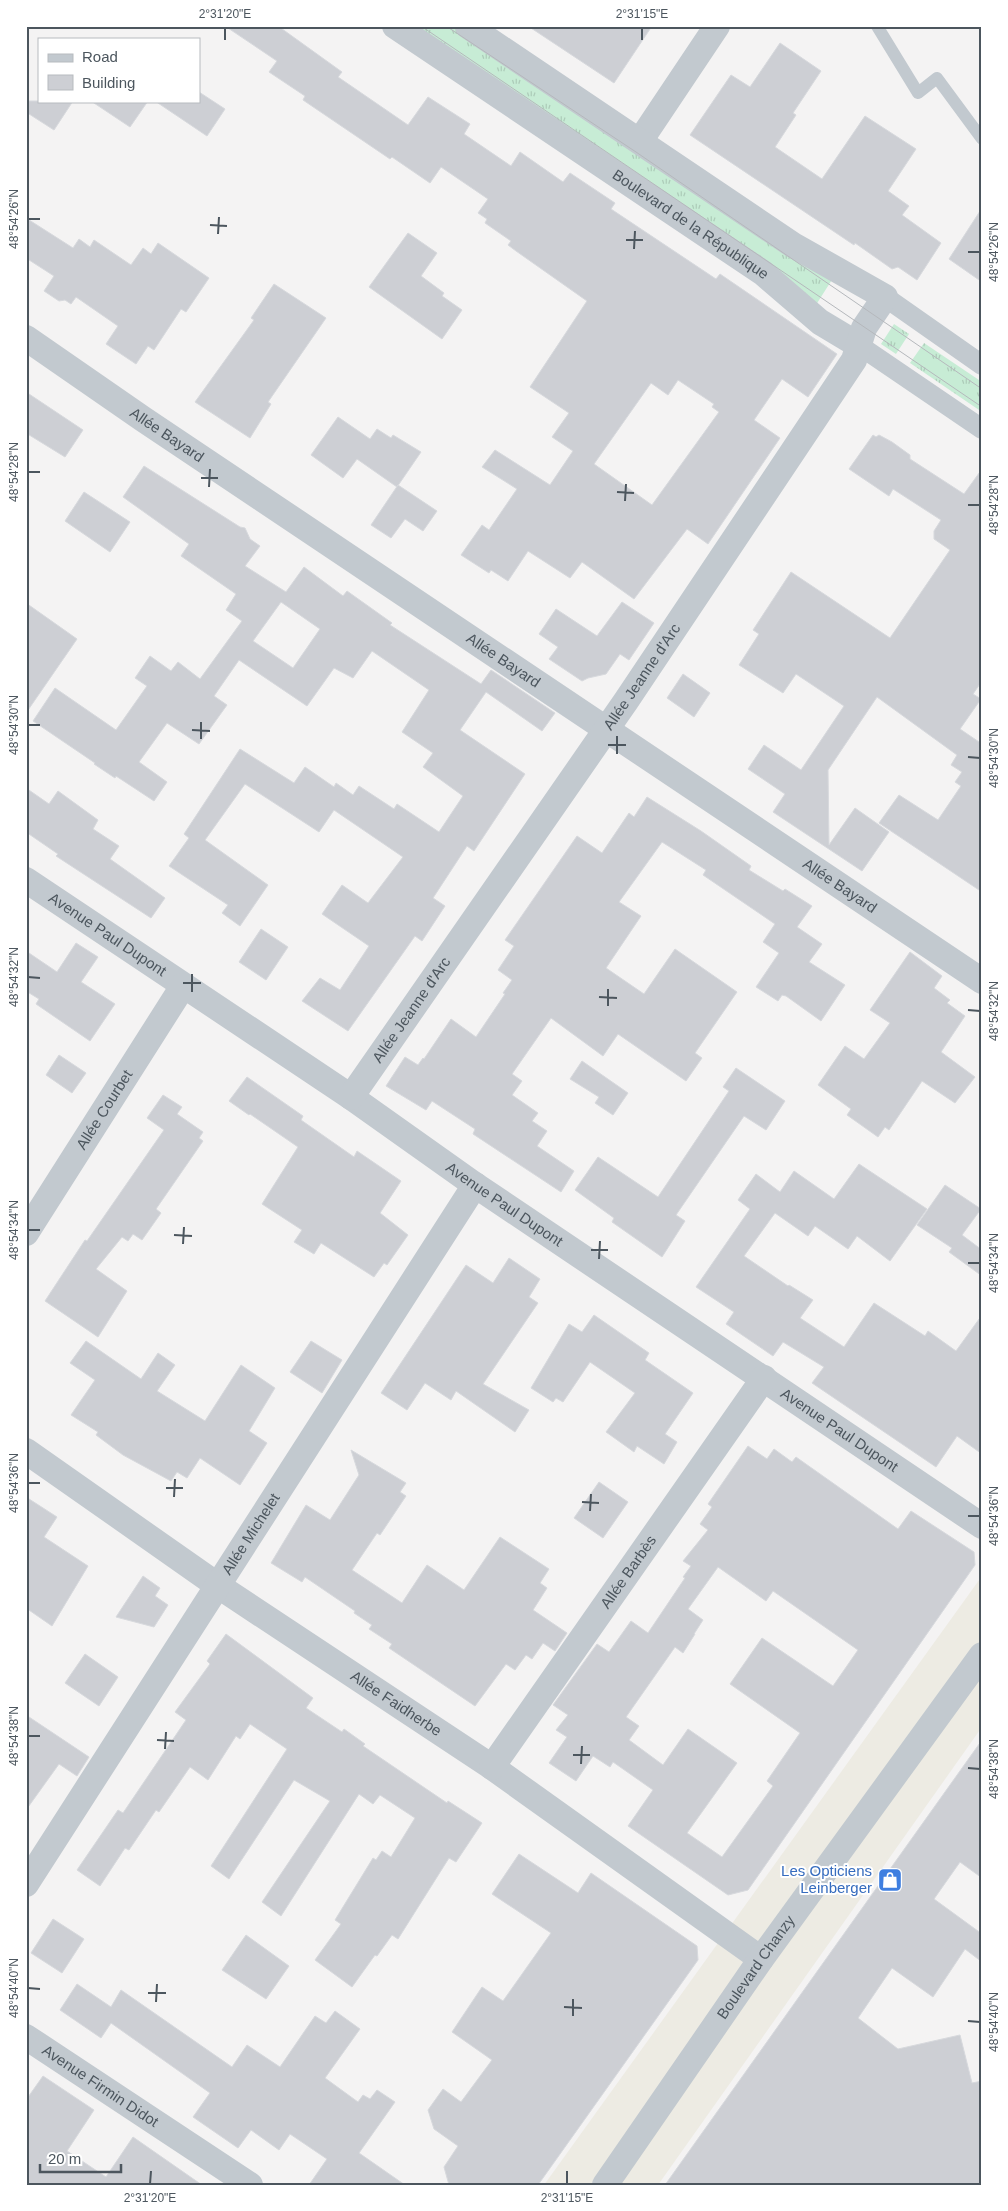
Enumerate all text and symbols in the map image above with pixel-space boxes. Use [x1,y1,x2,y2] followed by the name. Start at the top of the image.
[199,7,251,21] text: 2°31'20"E
[616,7,668,21] text: 2°31'15"E
[38,38,200,102] legend
[82,48,118,65] text: Road
[82,74,135,91] text: Building
[610,166,773,282] street label: Boulevard de la République
[7,189,21,249] text: 48°54'26"N
[987,222,1001,282] text: 48°54'26"N
[127,404,207,465] street label: Allée Bayard
[7,442,21,502] text: 48°54'28"N
[987,475,1001,535] text: 48°54'28"N
[600,620,684,733] street label: Allée Jeanne d'Arc
[464,629,544,691] street label: Allée Bayard
[7,695,21,755] text: 48°54'30"N
[987,728,1001,788] text: 48°54'30"N
[800,855,880,916] street label: Allée Bayard
[46,889,170,980] street label: Avenue Paul Dupont
[7,947,21,1007] text: 48°54'32"N
[369,953,454,1066] street label: Allée Jeanne d'Arc
[987,981,1001,1041] text: 48°54'32"N
[72,1066,136,1152] street label: Allée Courbet
[443,1158,567,1250] street label: Avenue Paul Dupont
[7,1200,21,1260] text: 48°54'34"N
[987,1233,1001,1293] text: 48°54'34"N
[778,1384,902,1476] street label: Avenue Paul Dupont
[7,1453,21,1513] text: 48°54'36"N
[987,1486,1001,1546] text: 48°54'36"N
[218,1489,283,1578] street label: Allée Michelet
[597,1532,659,1611] street label: Allée Barbès
[348,1667,445,1739] street label: Allée Faidherbe
[7,1706,21,1766] text: 48°54'38"N
[987,1739,1001,1799] text: 48°54'38"N
[781,1862,872,1896] place label: Les Opticiens Leinberger
[877,1867,903,1893] shop icon: Les Opticiens Leinberger
[713,1911,798,2022] street label: Boulevard Chanzy
[7,1958,21,2018] text: 48°54'40"N
[987,1992,1001,2052] text: 48°54'40"N
[39,2041,163,2131] street label: Avenue Firmin Didot
[40,2141,121,2173] scale bar
[48,2150,81,2167] text: 20 m
[124,2191,176,2205] text: 2°31'20"E
[541,2191,593,2205] text: 2°31'15"E

